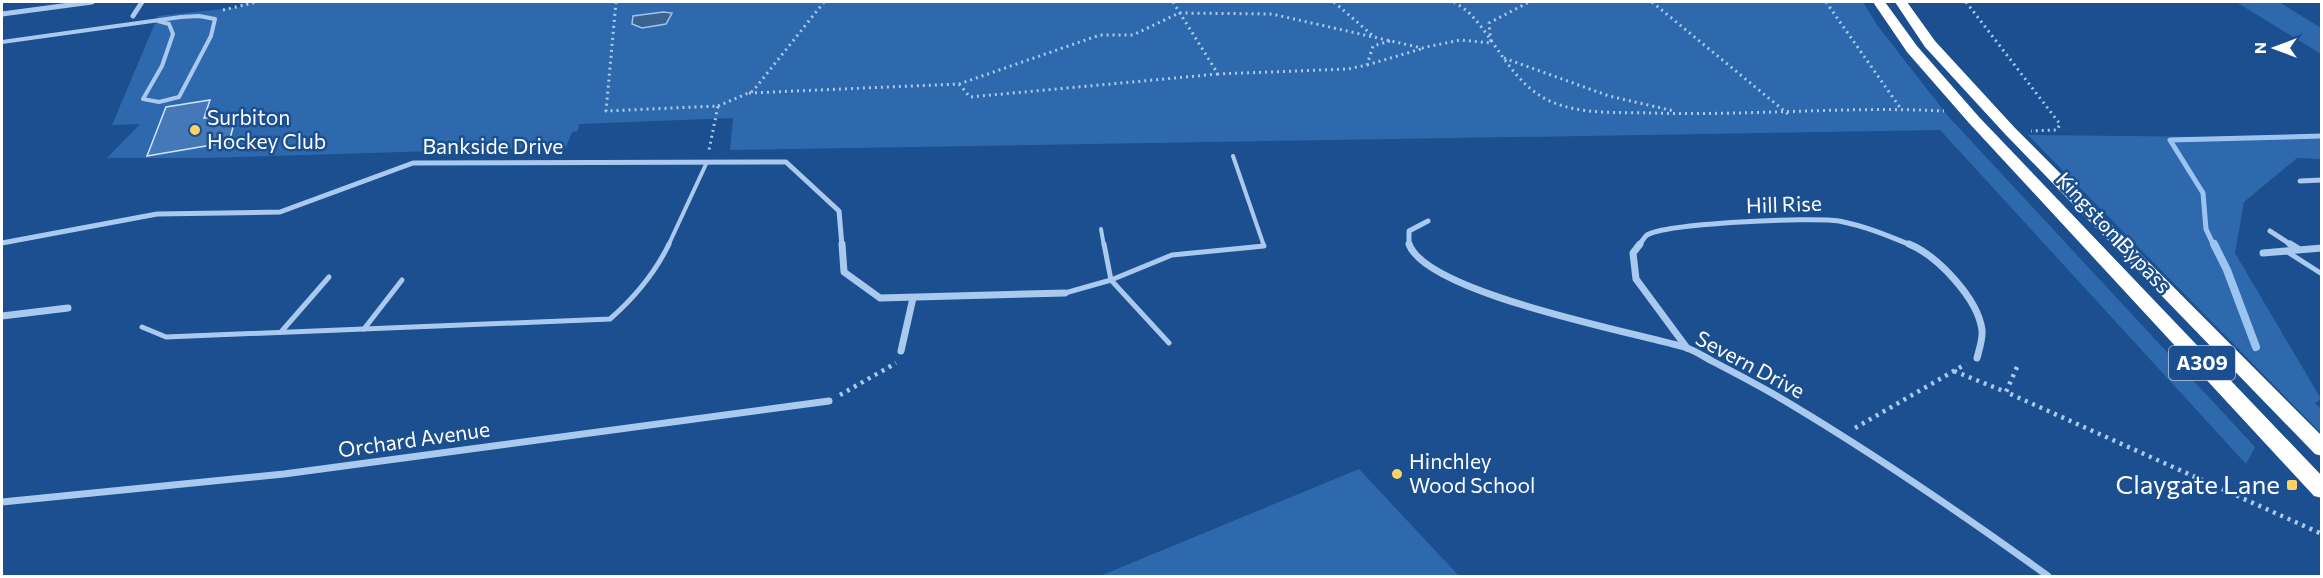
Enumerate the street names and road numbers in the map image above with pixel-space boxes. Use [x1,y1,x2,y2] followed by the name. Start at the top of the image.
[423,133,563,158] street label: Bankside Drive
[2052,166,2177,298] street label: Kingston Bypass
[1746,190,1822,217] street label: Hill Rise
[1692,325,1809,403] street label: Severn Drive
[2169,346,2235,380] road number: A309
[336,416,491,462] street label: Orchard Avenue

